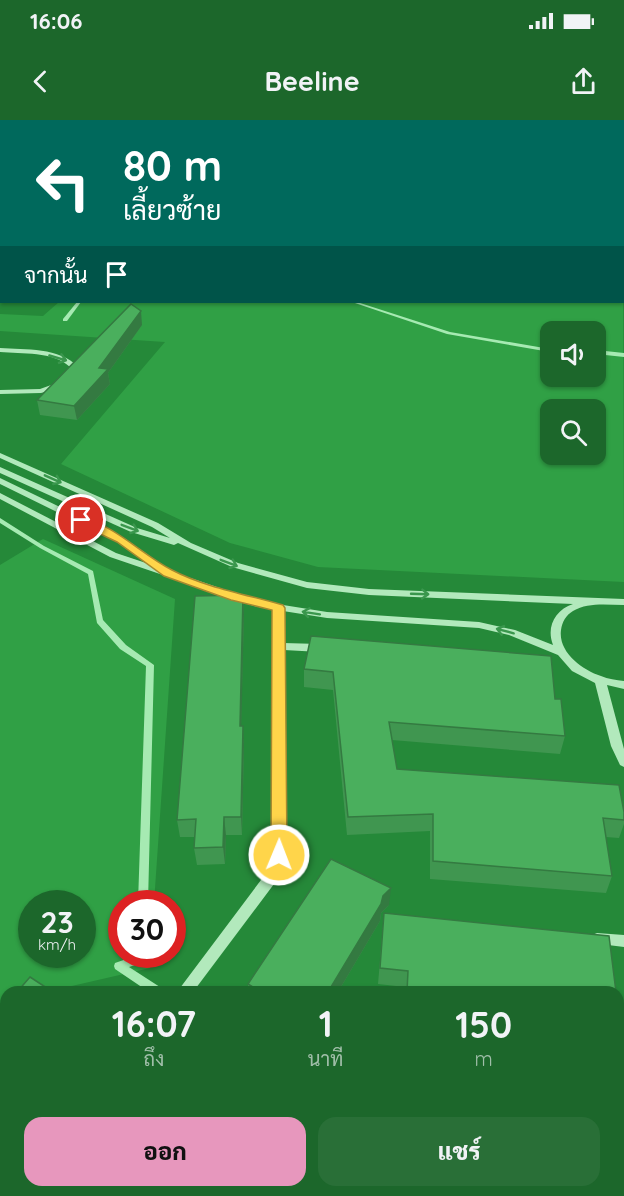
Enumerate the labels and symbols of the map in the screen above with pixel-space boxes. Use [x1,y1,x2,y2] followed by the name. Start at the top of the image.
[48,353,67,364] one-way arrow
[44,474,62,485] one-way arrow
[55,494,106,545] pin
[121,523,139,534] one-way arrow
[219,558,238,569] one-way arrow
[410,589,430,600] one-way arrow
[302,607,321,618] one-way arrow
[496,625,515,637] one-way arrow
[247,823,311,887] position arrow
[108,890,186,968] speed limit sign: 30

